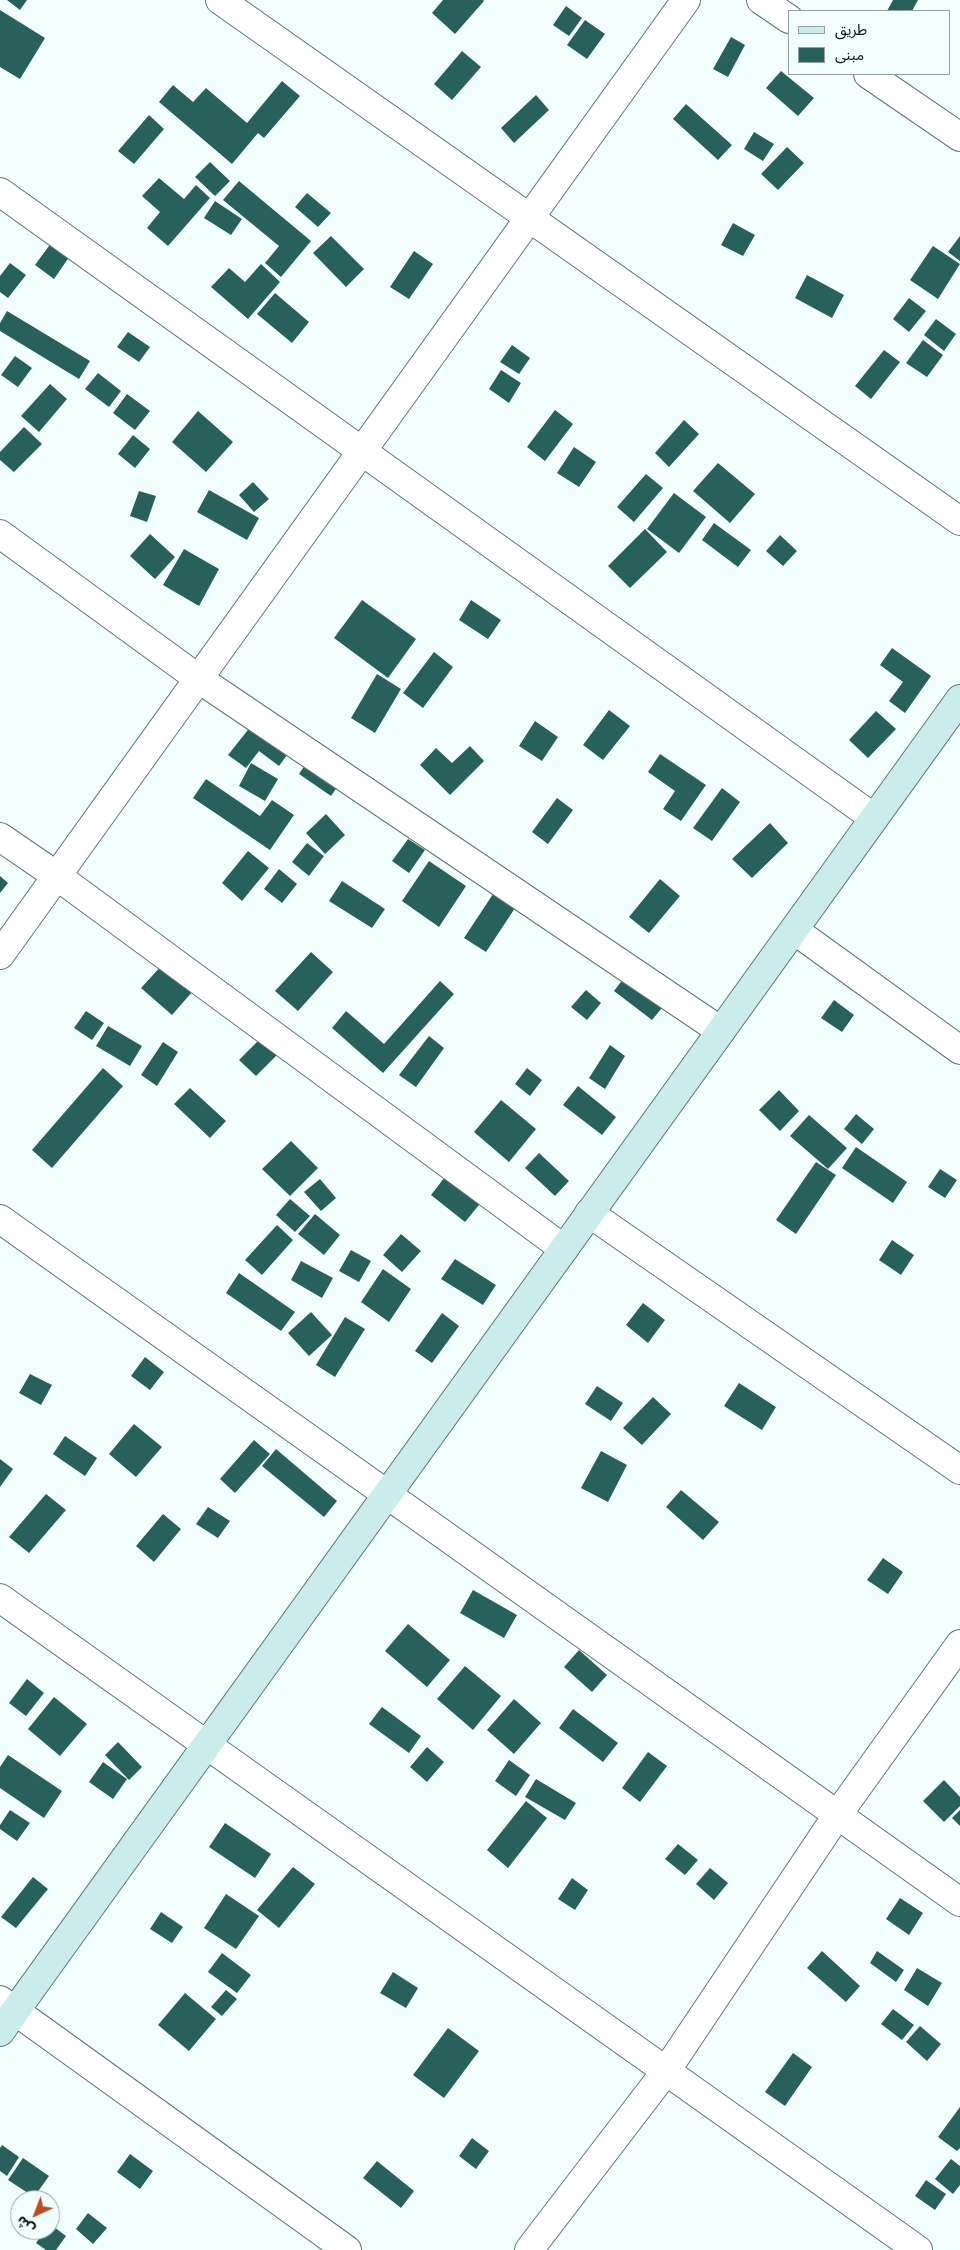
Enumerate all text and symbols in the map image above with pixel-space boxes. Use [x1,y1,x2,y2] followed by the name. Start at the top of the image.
[788,10,950,75] legend
[835,20,867,38] text: طريق
[835,45,864,63] text: مبنى
[10,2190,60,2240] north arrow
[12,2213,38,2238] text: ش

